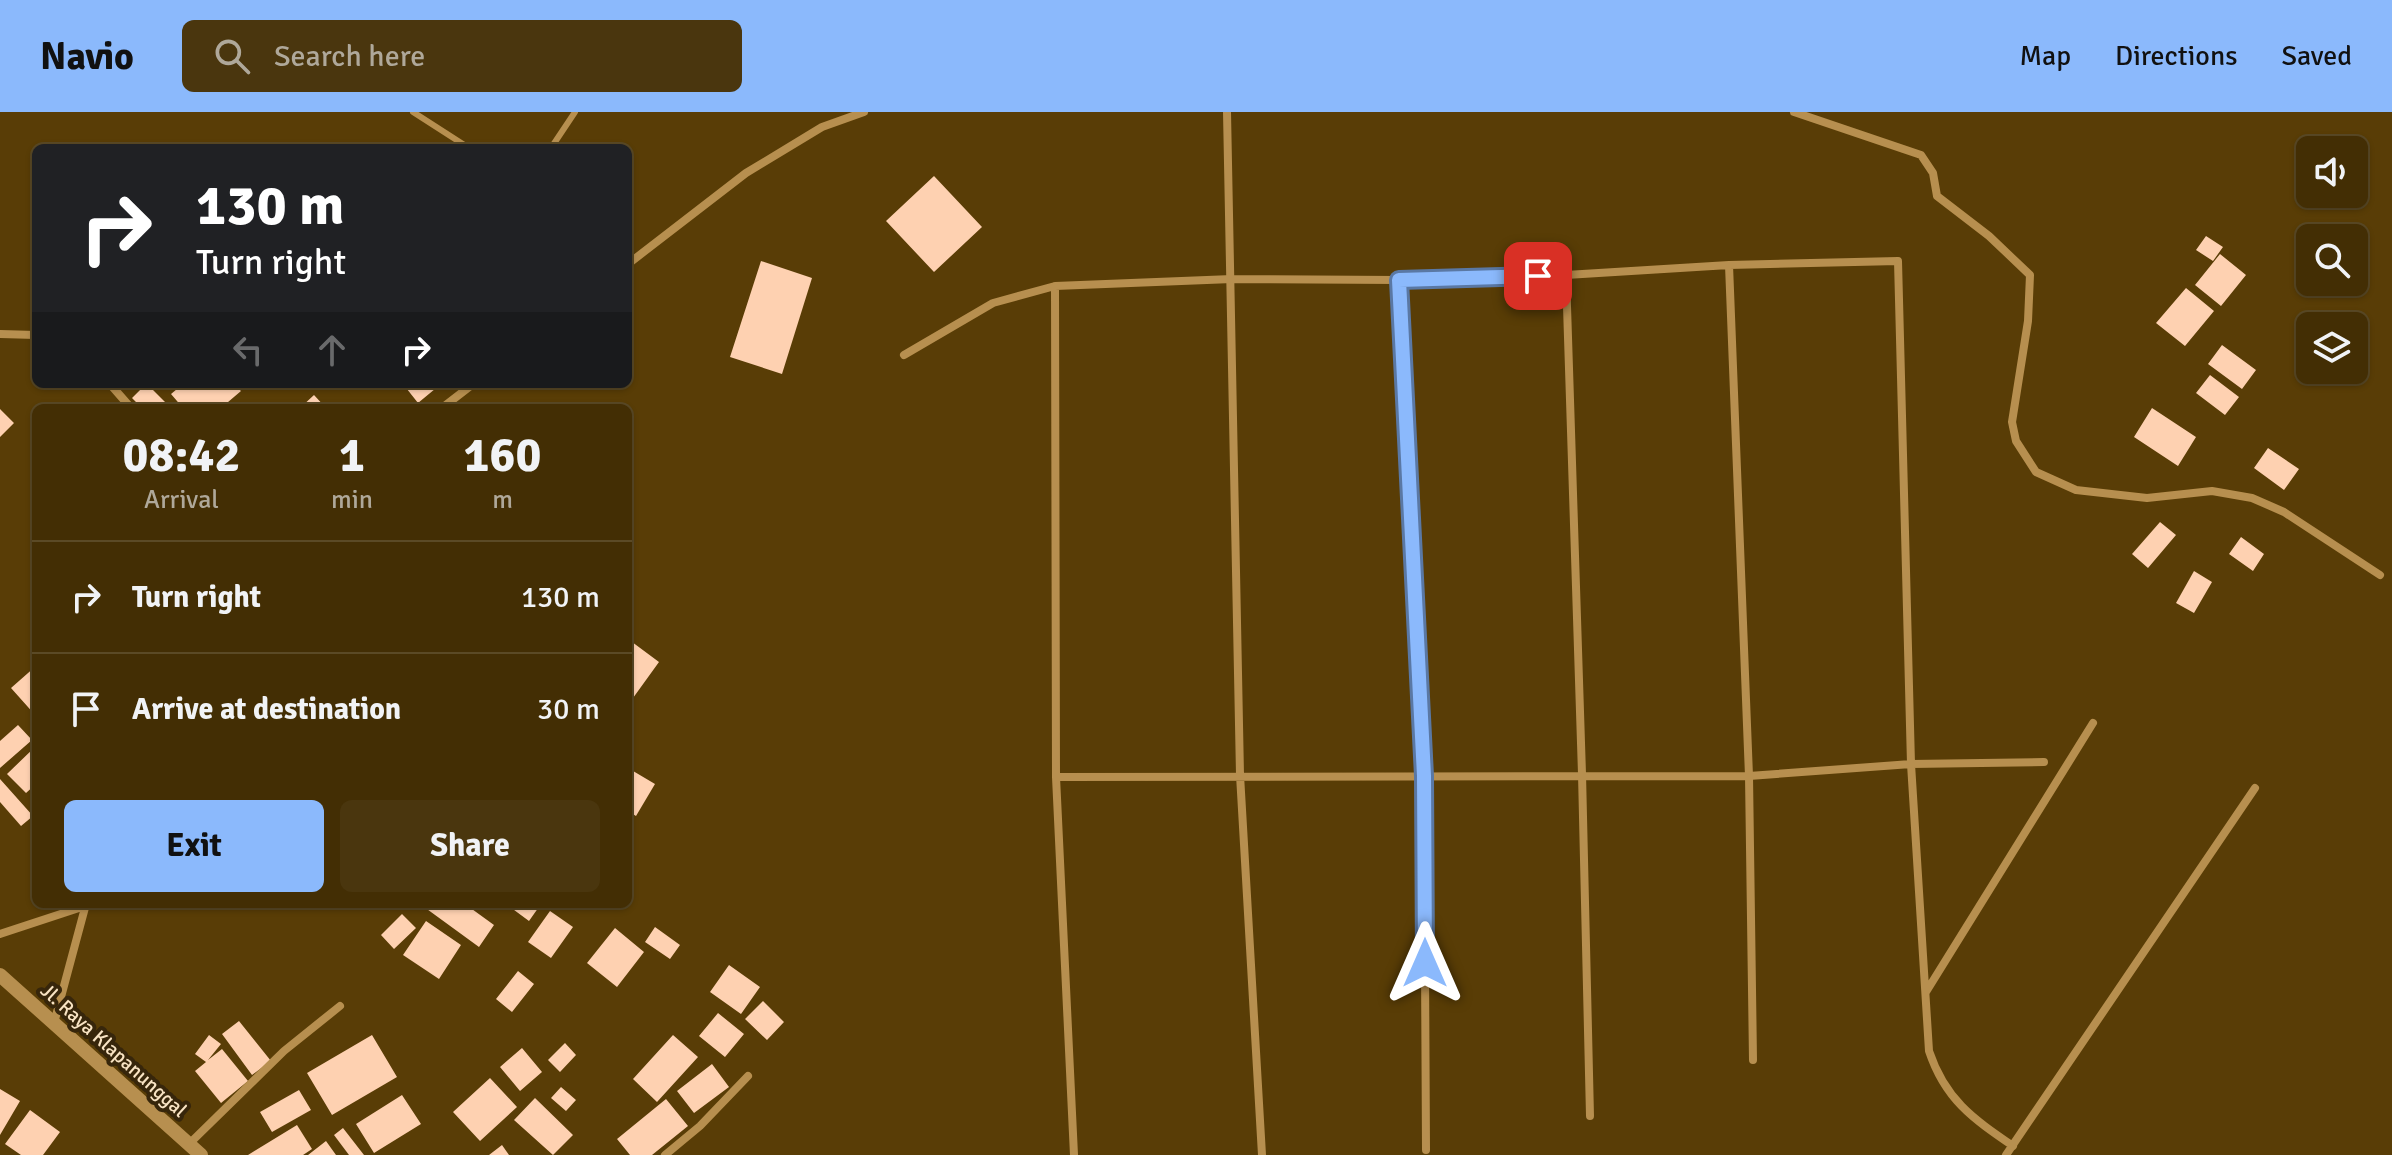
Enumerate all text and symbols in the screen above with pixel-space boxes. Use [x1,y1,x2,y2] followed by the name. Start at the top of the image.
[182,20,742,92] search box
[40,33,134,80] text: Navio
[210,34,254,78] icon: search
[274,38,425,75] text: Search here
[2019,39,2071,73] text: Map
[2115,39,2237,73] text: Directions
[2281,39,2352,73] text: Saved
[2296,136,2368,384] map controls
[2296,136,2368,208] button: sound
[196,171,344,240] text: 130 m
[64,176,168,280] icon: right
[2296,224,2368,296] button: search
[196,240,346,285] text: Turn right
[1504,242,1572,310] pin
[1516,254,1560,298] icon: arrive
[2296,312,2368,384] button: layers
[226,328,270,372] icon: left
[310,328,354,372] icon: ahead
[394,328,438,372] icon: right
[123,426,240,485] text: 08:42
[339,426,365,485] text: 1
[464,426,541,485] text: 160
[144,484,219,516] text: Arrival
[331,484,373,516] text: min
[492,484,513,516] text: m
[64,575,108,619] icon: right
[132,579,261,616] text: Turn right
[521,579,600,616] text: 130 m
[64,687,108,731] icon: arrive
[132,691,401,728] text: Arrive at destination
[537,691,600,728] text: 30 m
[64,800,324,892] button: Exit
[340,800,600,892] button: Share
[1383,921,1467,1005] position arrow
[35,978,192,1123] street label: Jl. Raya Klapanunggal

